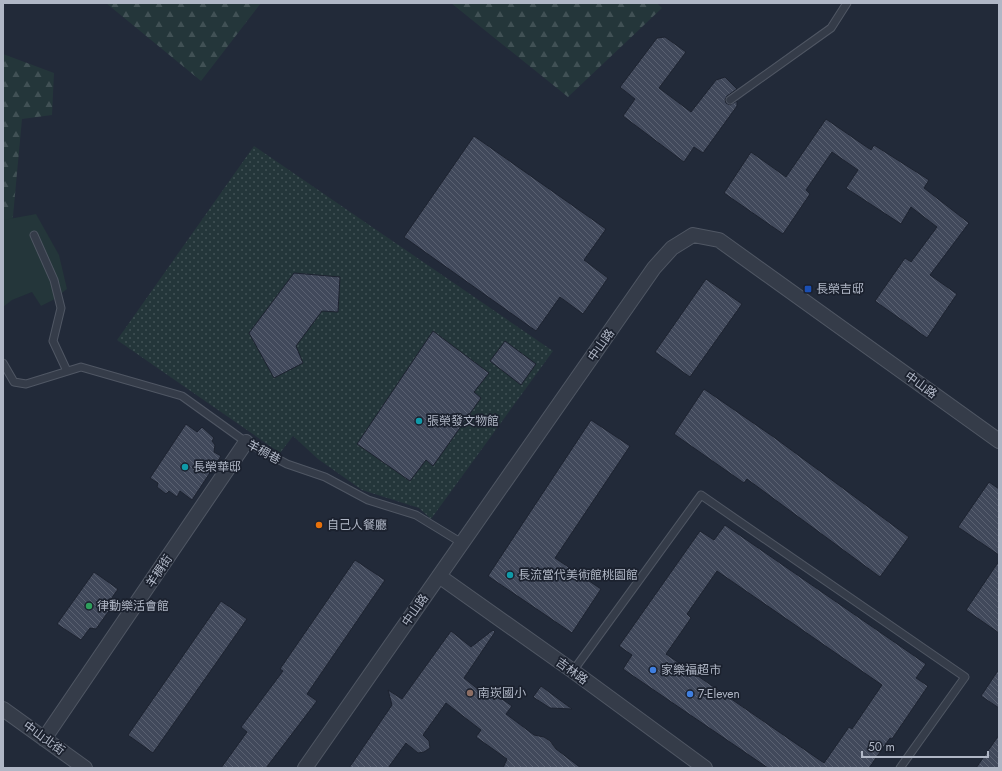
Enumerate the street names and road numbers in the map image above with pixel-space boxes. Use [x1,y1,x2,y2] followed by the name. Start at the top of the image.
[583,325,619,365] street label: 中山路
[901,367,941,403] street label: 中山路
[244,435,284,469] street label: 羊稠巷
[141,551,177,591] street label: 羊稠街
[397,590,433,630] street label: 中山路
[552,653,592,689] street label: 吉林路
[19,717,69,759] street label: 中山北街

